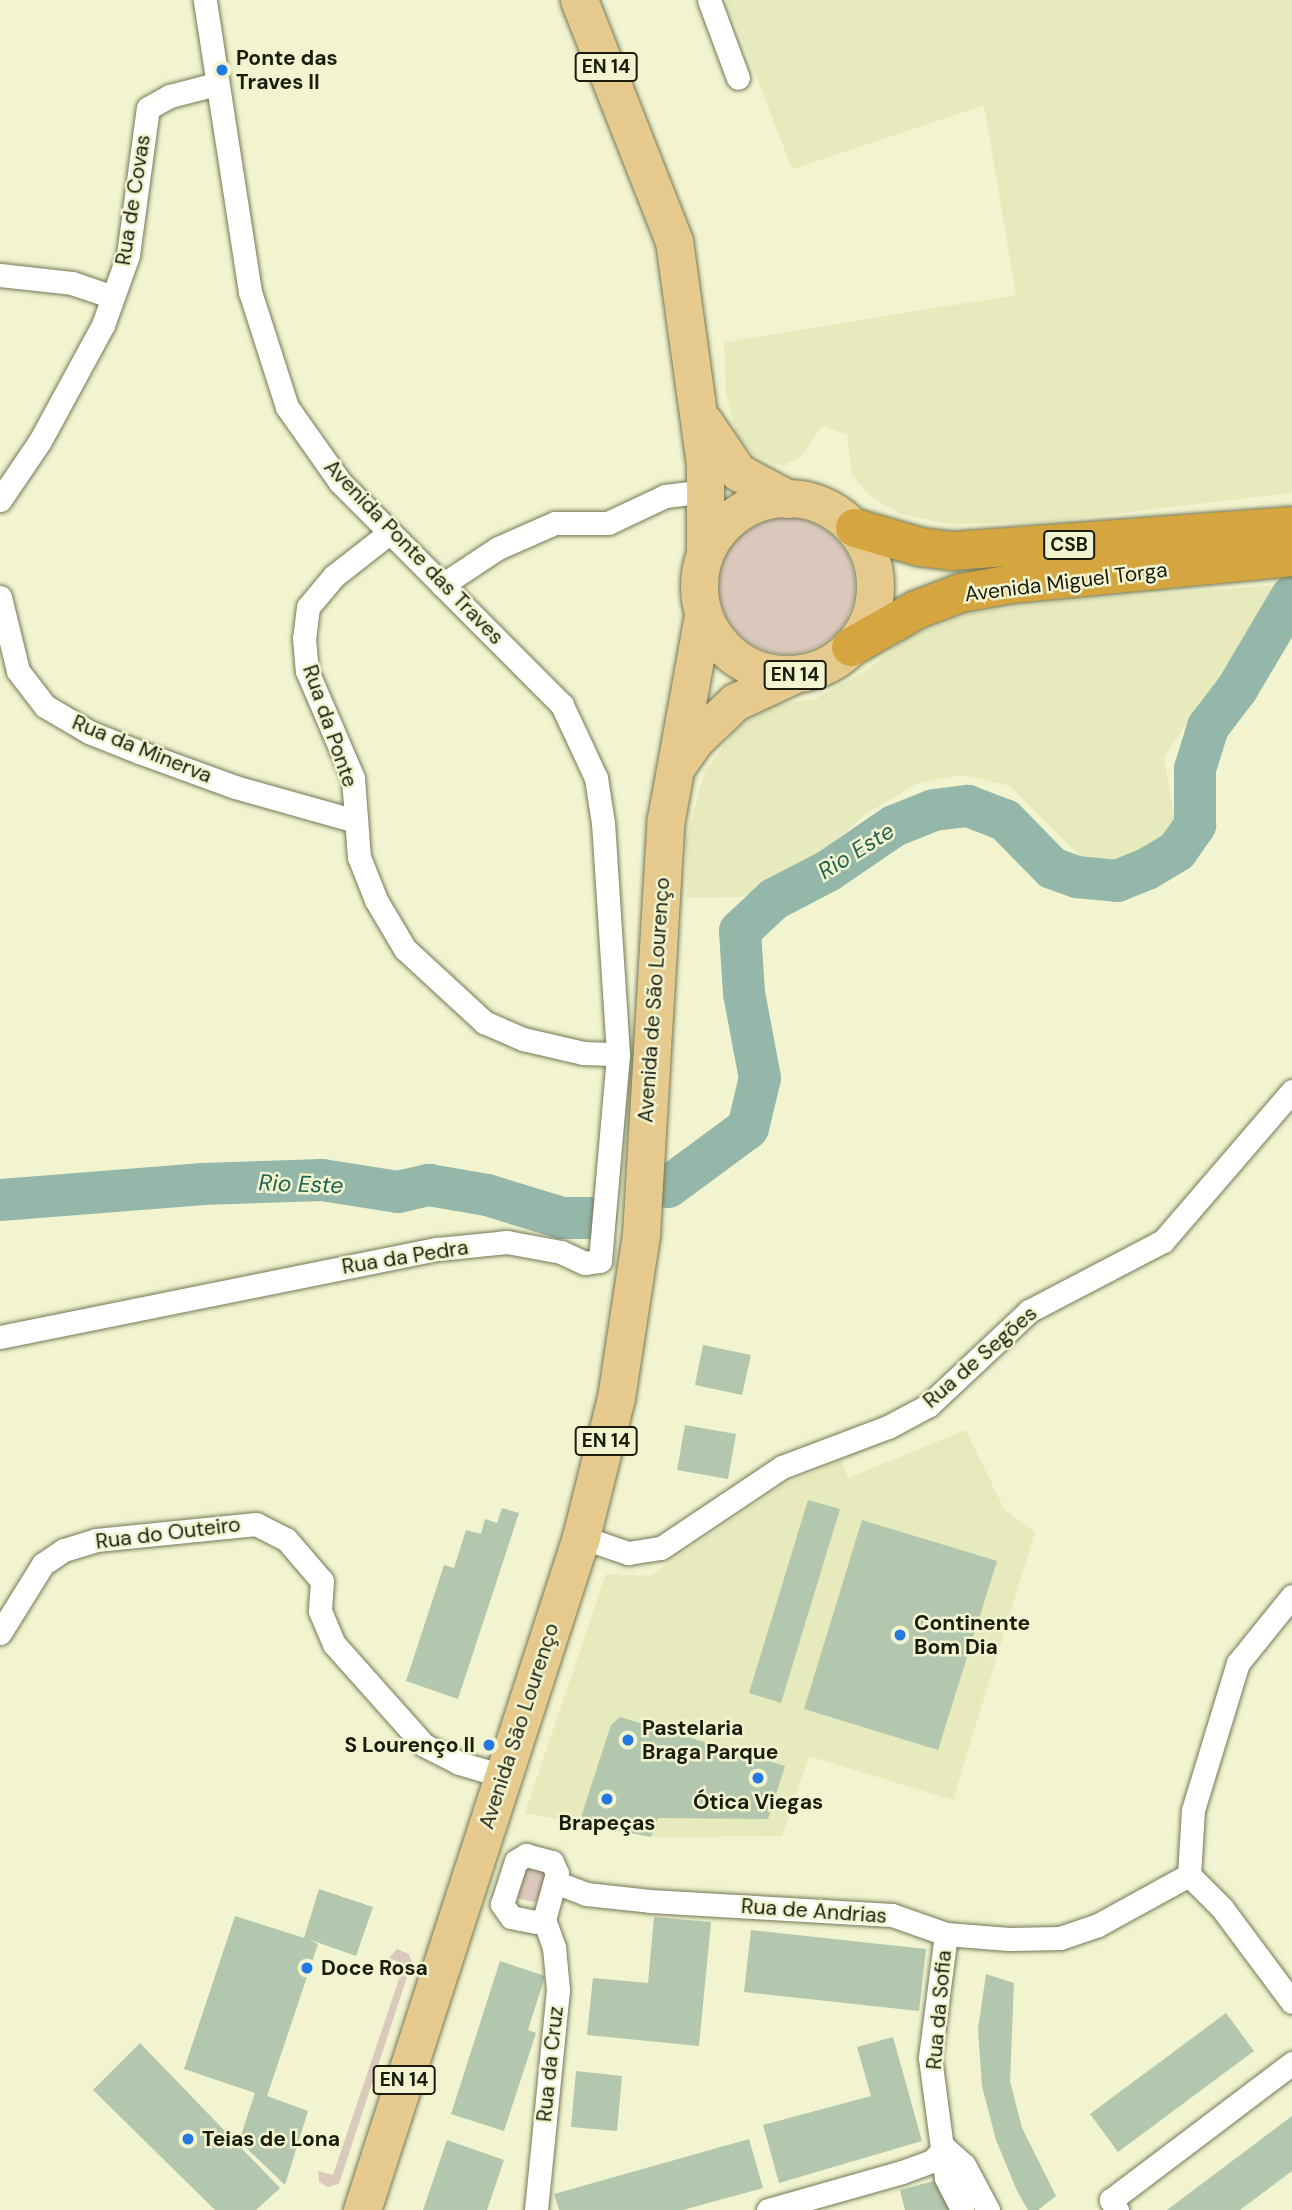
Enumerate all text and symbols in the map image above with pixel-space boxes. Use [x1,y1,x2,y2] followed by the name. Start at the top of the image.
[236,45,338,95] place label: Ponte das Traves II
[574,52,638,82] road number: EN 14
[214,62,230,78] marker: Ponte das Traves II
[110,133,156,267] street label: Rua de Covas
[319,454,509,650] street label: Avenida Ponte das Traves
[1043,530,1095,560] road number: CSB
[963,557,1169,607] street label: Avenida Miguel Torga
[764,660,826,690] road number: EN 14
[297,662,363,790] street label: Rua da Ponte
[69,710,215,788] street label: Rua da Minerva
[813,817,899,885] water label: Rio Este
[633,876,675,1124] street label: Avenida de São Lourenço
[258,1169,344,1199] water label: Rio Este
[340,1235,470,1279] street label: Rua da Pedra
[918,1301,1042,1413] street label: Rua de Segões
[574,1426,638,1456] road number: EN 14
[94,1512,242,1554] street label: Rua do Outeiro
[914,1610,1030,1660] place label: Continente Bom Dia
[474,1620,564,1832] street label: Avenida São Lourenço
[892,1627,908,1643] marker: Continente Bom Dia
[642,1715,778,1765] place label: Pastelaria Braga Parque
[344,1732,475,1758] place label: S Lourenço II
[620,1732,636,1748] marker: Pastelaria Braga Parque
[481,1737,497,1753] marker: S Lourenço II
[750,1770,766,1786] marker: Ótica Viegas
[693,1789,823,1815] place label: Ótica Viegas
[599,1791,615,1807] marker: Brapeças
[559,1810,655,1836] place label: Brapeças
[740,1893,888,1929] street label: Rua de Andrias
[921,1949,957,2071] street label: Rua da Sofia
[321,1955,428,1981] place label: Doce Rosa
[299,1960,315,1976] marker: Doce Rosa
[531,2005,569,2123] street label: Rua da Cruz
[372,2064,436,2096] road number: EN 14
[202,2126,340,2152] place label: Teias de Lona
[180,2131,196,2147] marker: Teias de Lona

